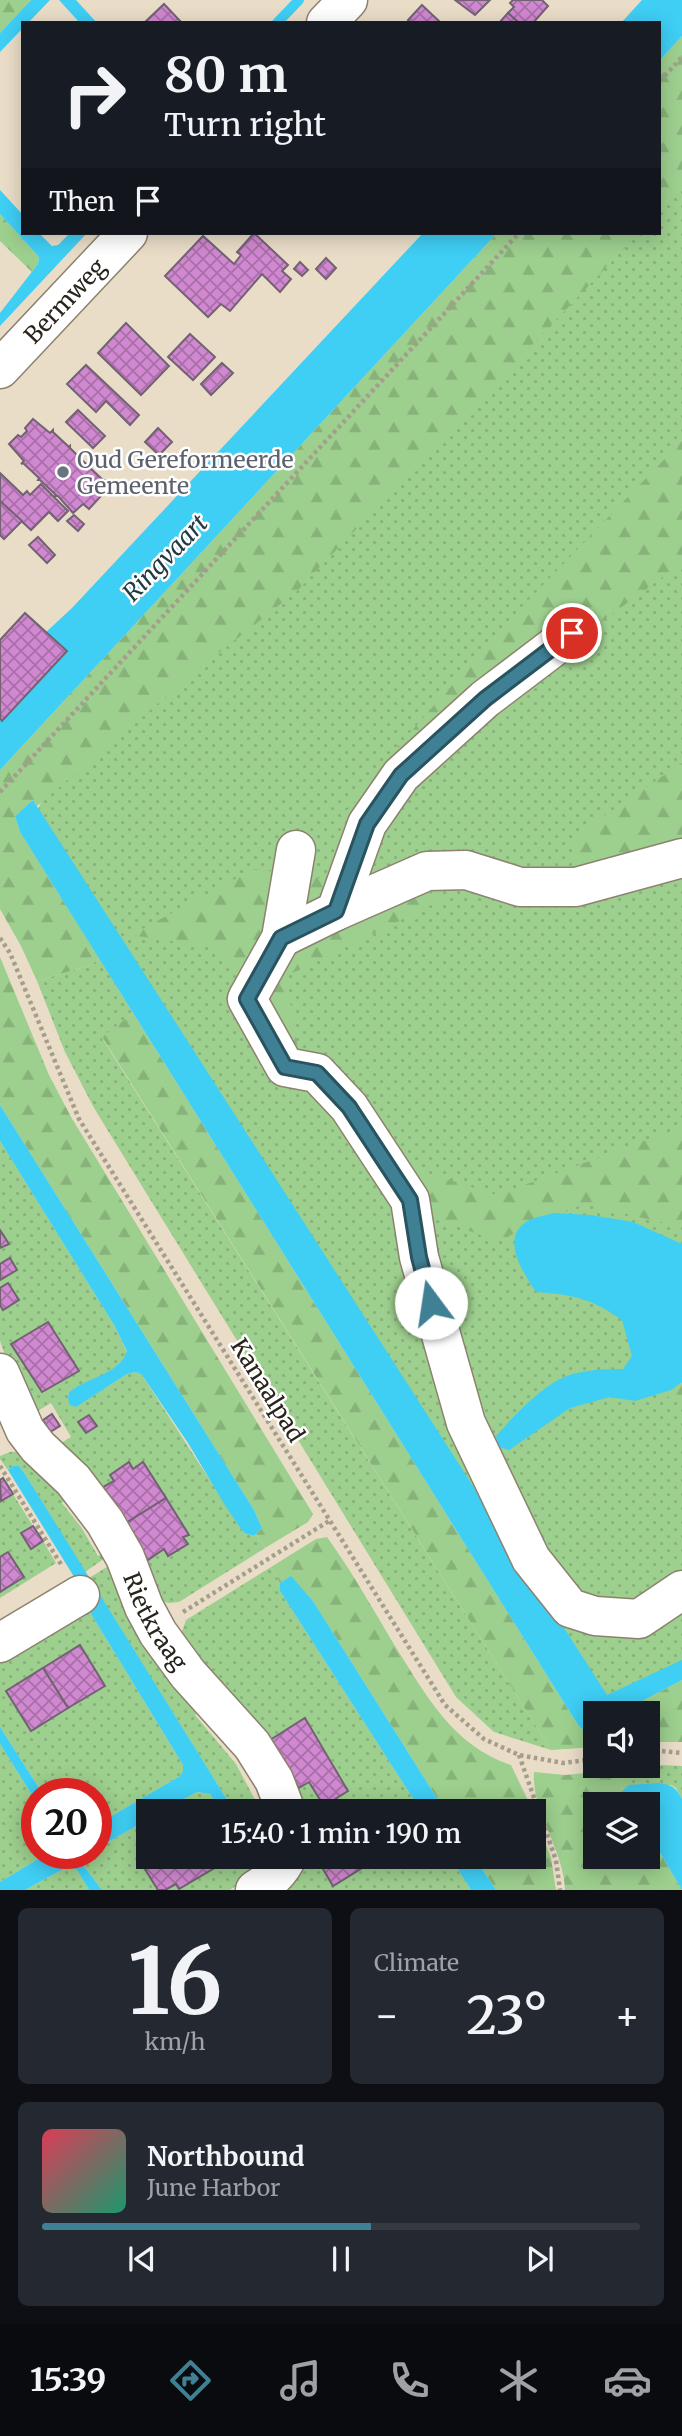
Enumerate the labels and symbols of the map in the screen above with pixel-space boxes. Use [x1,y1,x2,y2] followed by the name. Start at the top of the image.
[17,252,111,349] street label: Bermweg
[77,445,294,500] place label: Oud Gereformeerde Gemeente
[55,464,71,480] marker: Oud Gereformeerde Gemeente
[116,508,214,608] water label: Ringvaart
[542,603,602,663] pin
[394,1266,468,1340] position arrow
[225,1333,311,1447] street label: Kanaalpad
[118,1568,195,1676] street label: Rietkraag
[21,1778,112,1869] speed limit sign: 20

